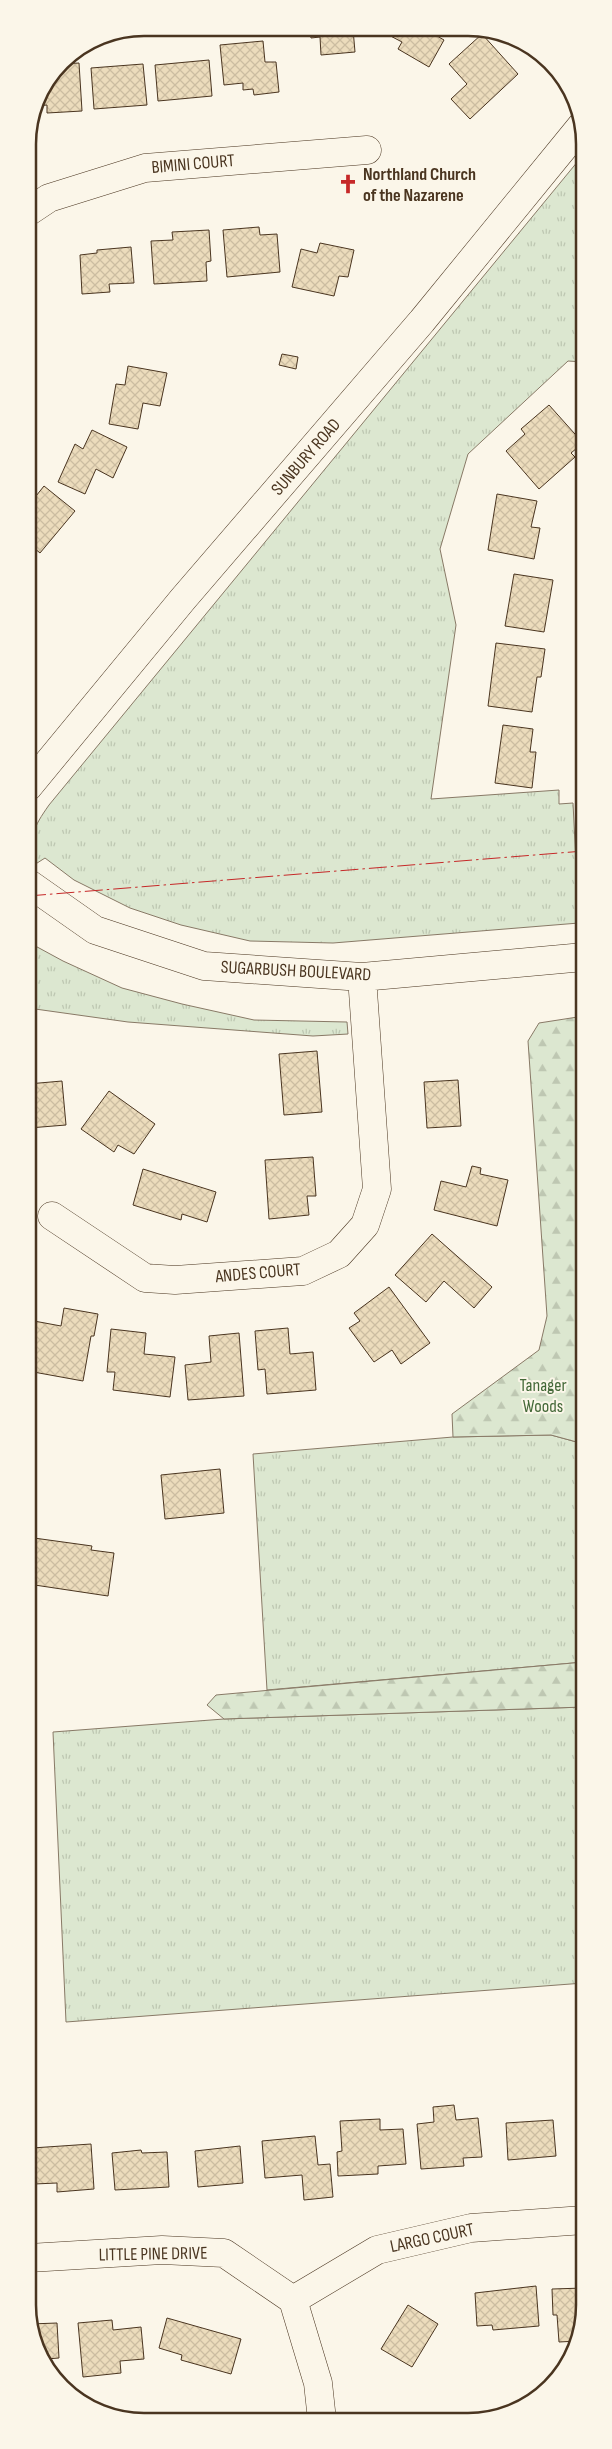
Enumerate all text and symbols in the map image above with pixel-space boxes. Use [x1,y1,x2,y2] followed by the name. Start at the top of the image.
[151,150,235,178] street label: BIMINI COURT
[363,164,476,206] place label: Northland Church of the Nazarene
[337,173,359,195] church icon: Northland Church of the Nazarene
[267,414,345,500] street label: SUNBURY ROAD
[220,957,372,985] street label: SUGARBUSH BOULEVARD
[214,1259,302,1287] street label: ANDES COURT
[519,1375,567,1417] park label: Tanager Woods
[388,2219,476,2257] street label: LARGO COURT
[98,2243,208,2265] street label: LITTLE PINE DRIVE

